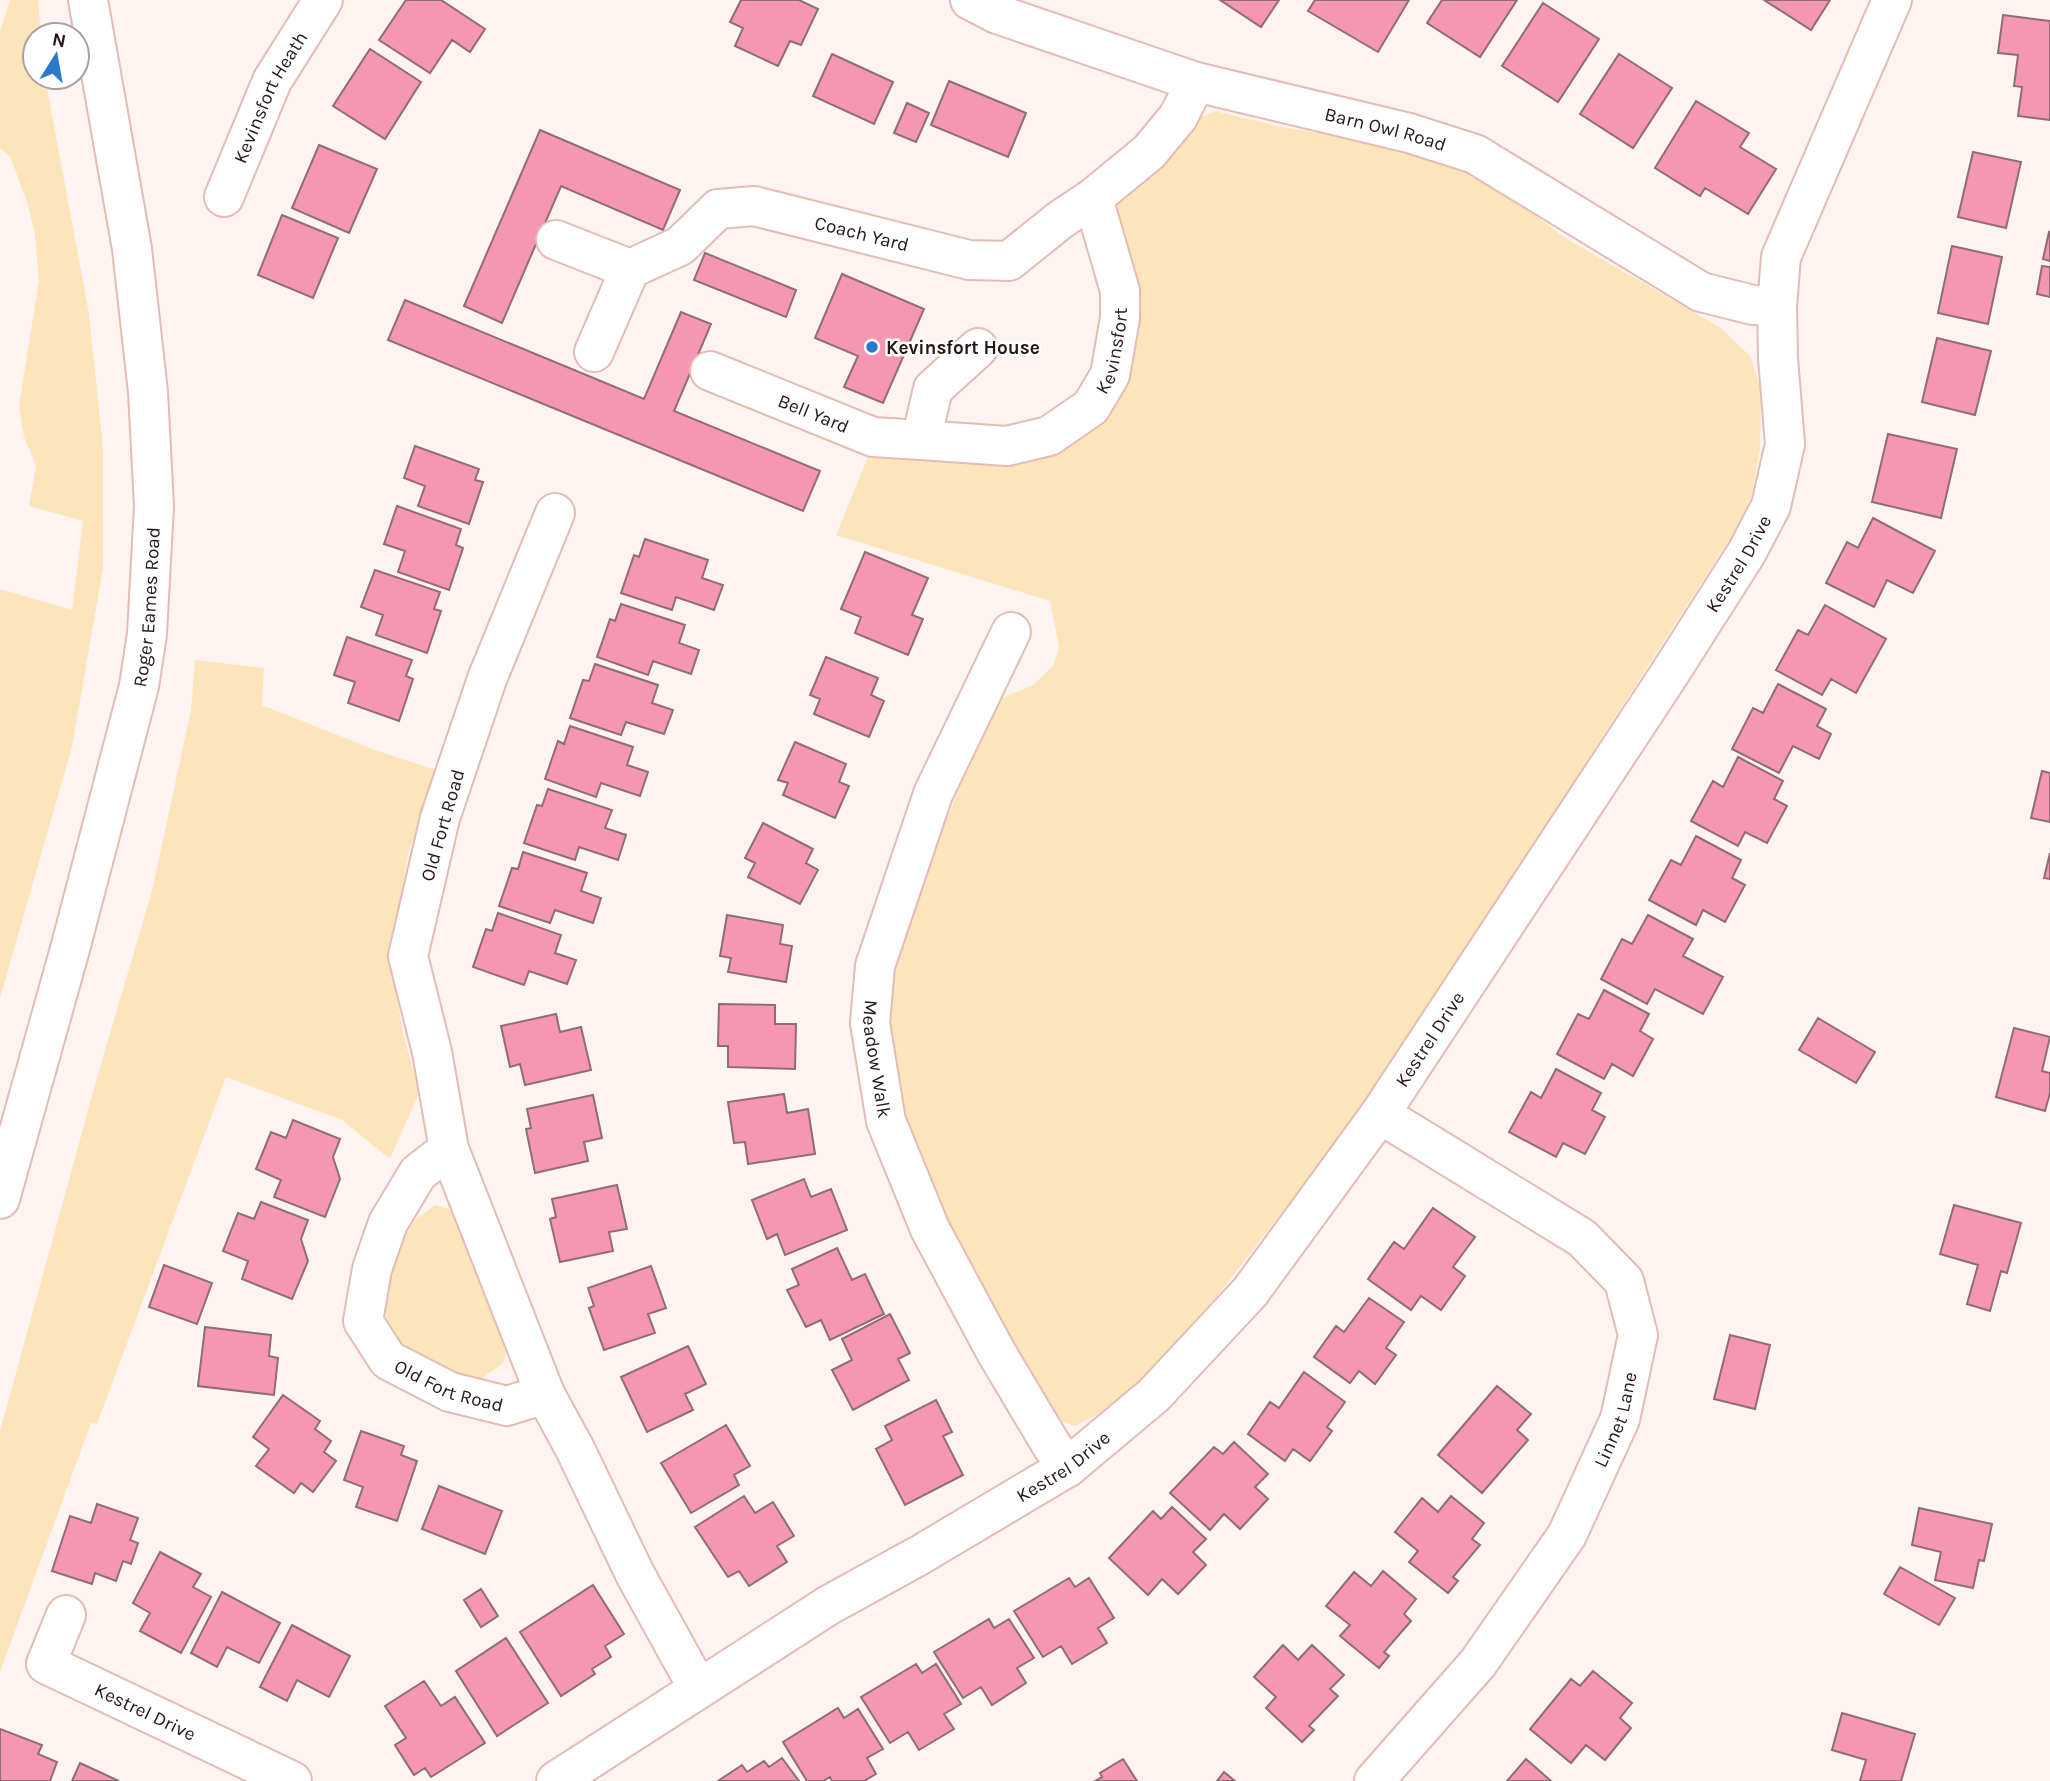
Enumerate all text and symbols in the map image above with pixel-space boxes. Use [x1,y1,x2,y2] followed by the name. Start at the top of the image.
[21,21,91,91] north arrow
[50,28,68,52] text: N
[229,28,312,167] street label: Kevinsfort Heath
[1322,103,1449,156] street label: Barn Owl Road
[812,212,911,256] street label: Coach Yard
[1091,308,1132,398] street label: Kevinsfort
[886,337,1040,359] place label: Kevinsfort House
[864,339,880,355] marker: Kevinsfort House
[775,390,852,438] street label: Bell Yard
[1701,512,1776,617] street label: Kestrel Drive
[129,526,165,689] street label: Roger Eames Road
[416,767,469,884] street label: Old Fort Road
[1391,988,1469,1091] street label: Kestrel Drive
[858,999,895,1120] street label: Meadow Walk
[390,1355,505,1417] street label: Old Fort Road
[1590,1370,1642,1471] street label: Linnet Lane
[1013,1427,1115,1507] street label: Kestrel Drive
[91,1679,199,1746] street label: Kestrel Drive

